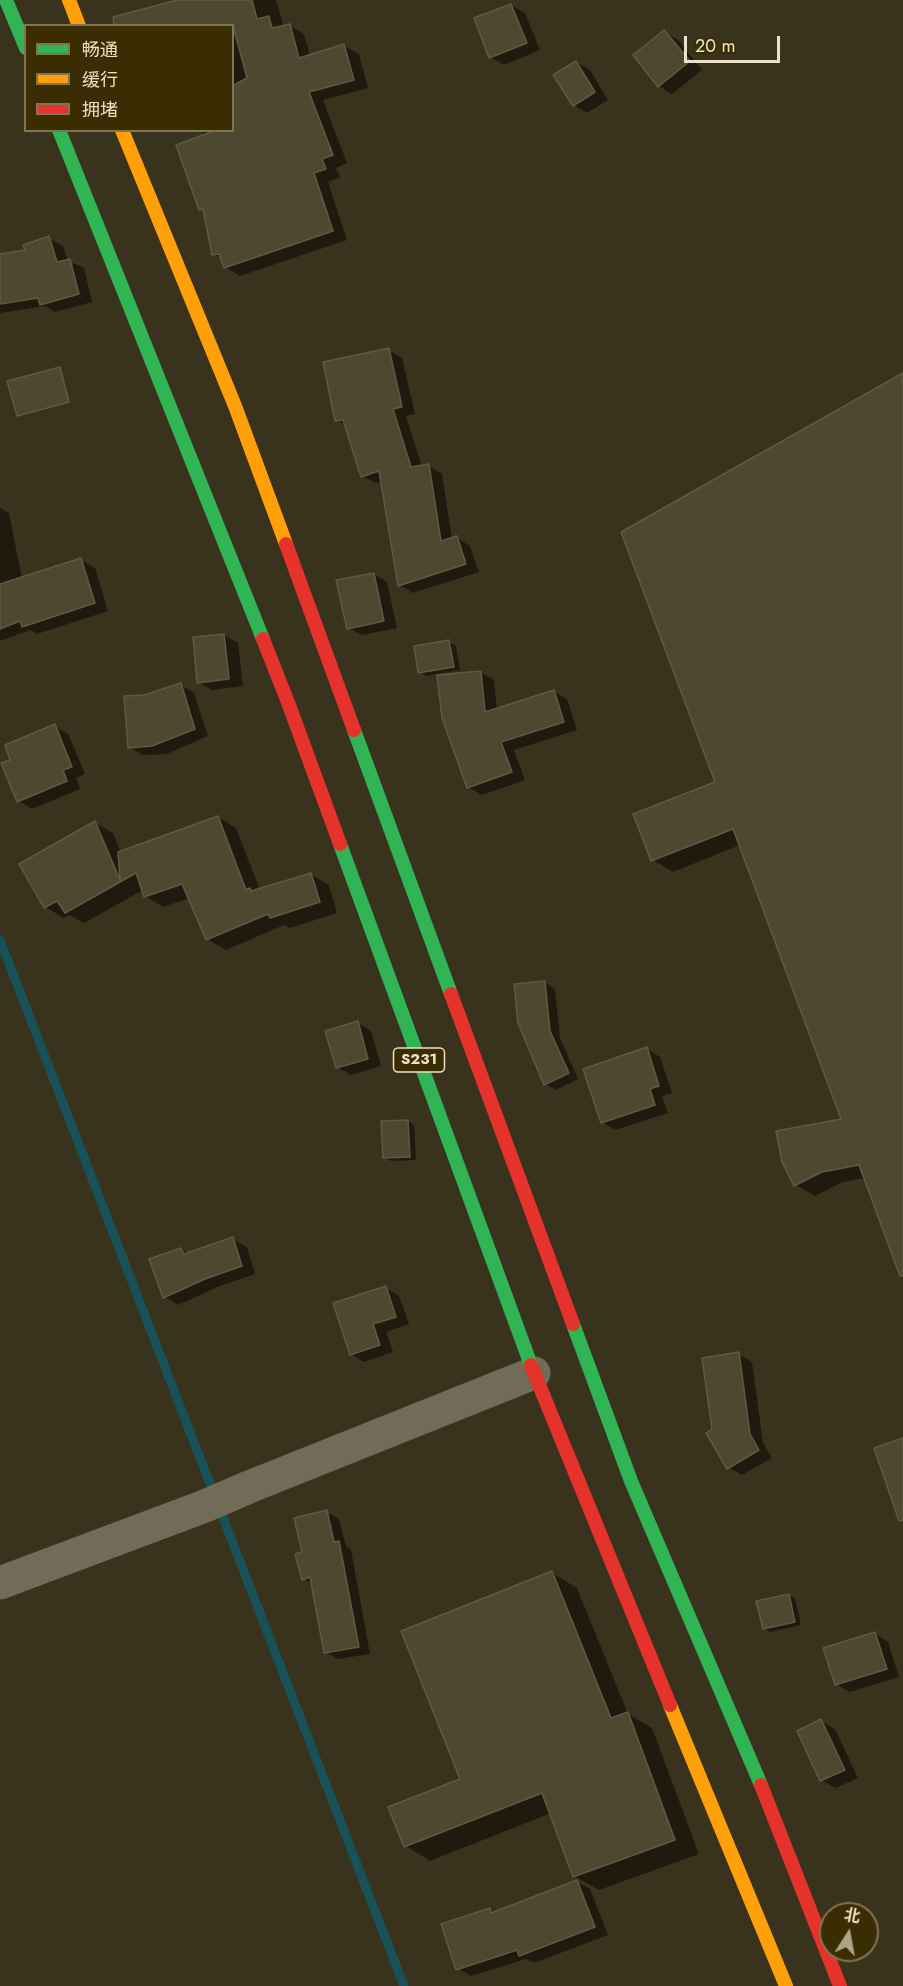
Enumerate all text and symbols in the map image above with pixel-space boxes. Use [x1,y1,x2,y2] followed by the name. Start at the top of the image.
[24,24,234,132] legend
[687,24,783,62] scale bar
[695,33,735,59] text: 20 m
[82,37,118,63] text: 畅通
[82,67,118,93] text: 缓行
[82,97,118,123] text: 拥堵
[394,1048,444,1072] road number: S231
[819,1902,879,1962] north arrow
[842,1903,862,1929] text: 北

